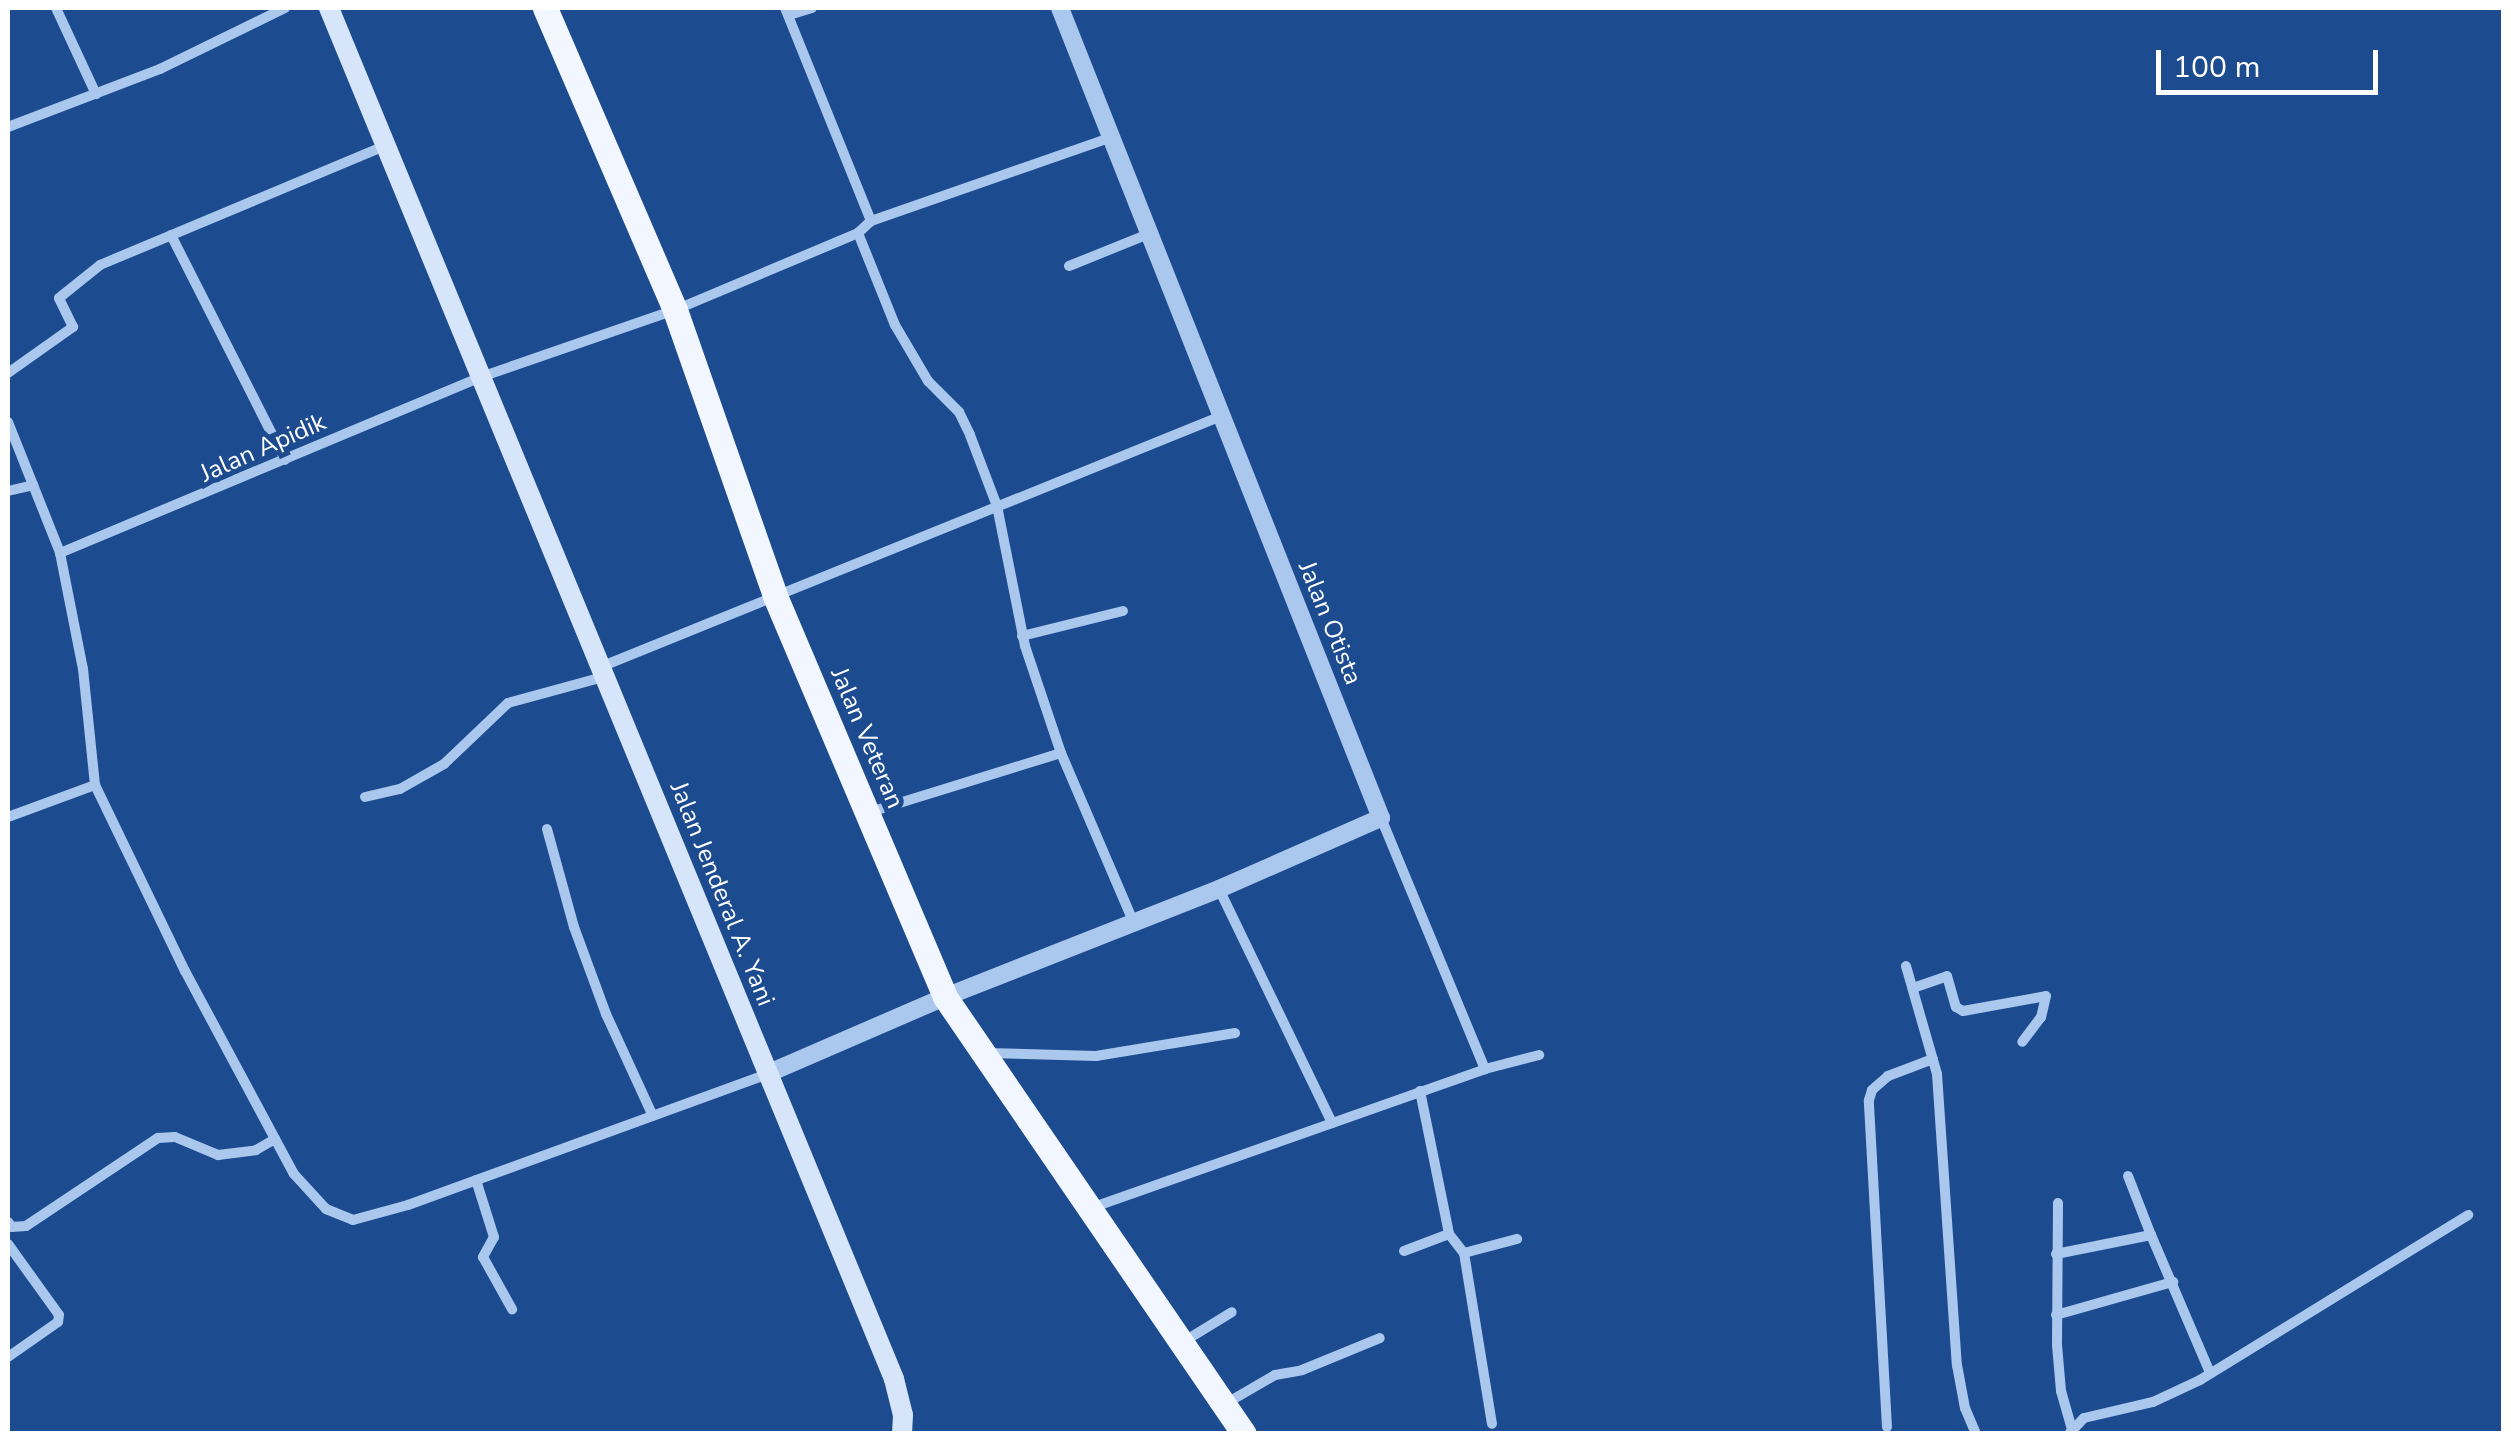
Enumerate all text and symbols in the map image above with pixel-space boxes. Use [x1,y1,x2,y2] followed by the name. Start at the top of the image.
[2161,30,2384,92] scale bar
[2173,47,2260,88] text: 100 m
[196,407,330,489] street label: Jalan Apidik
[1292,557,1368,689] street label: Jalan Otista
[824,663,910,813] street label: Jalan Veteran
[663,778,781,1010] street label: Jalan Jenderal A. Yani

